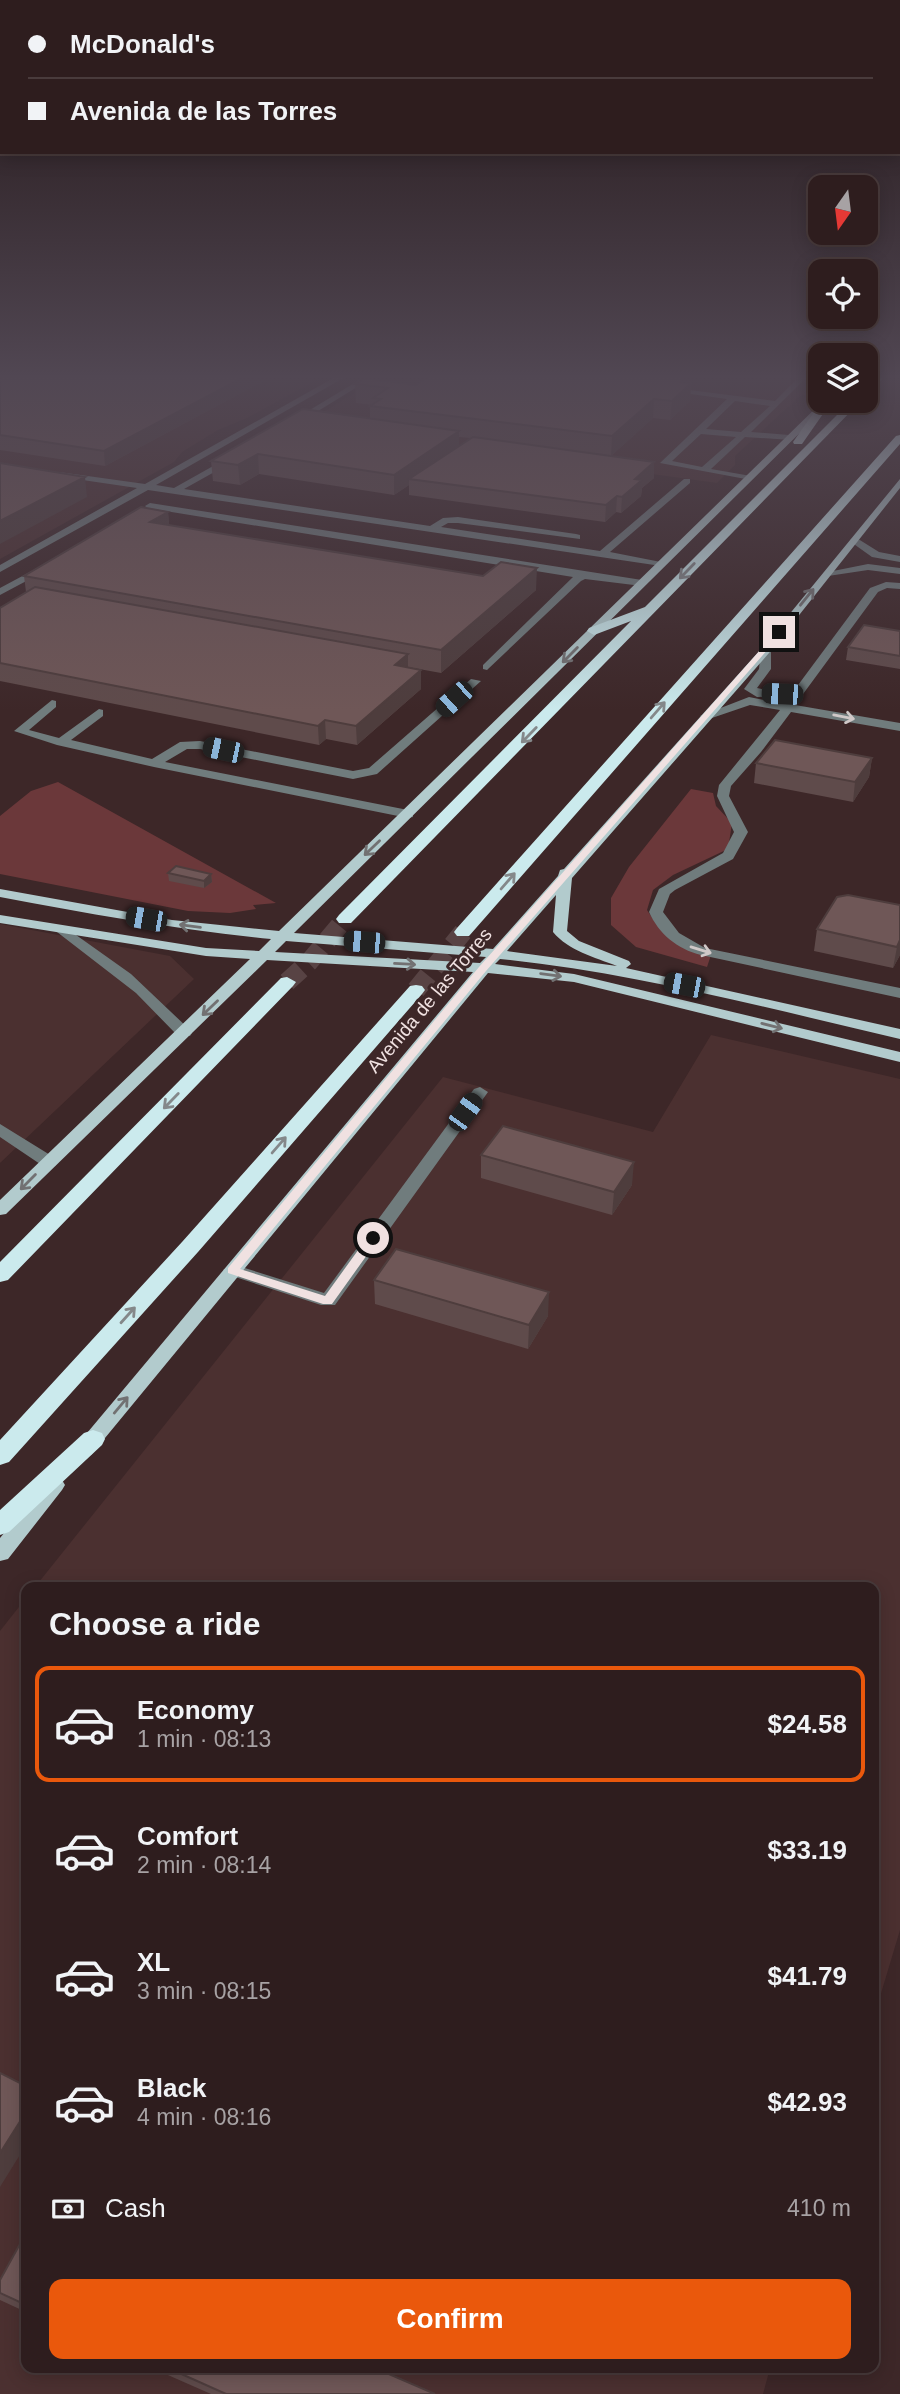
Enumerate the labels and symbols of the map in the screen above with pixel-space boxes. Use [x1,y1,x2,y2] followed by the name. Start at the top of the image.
[808,175,878,245] north arrow
[679,562,696,579] one-way arrow
[799,588,814,606] one-way arrow
[763,616,795,648] route end
[561,646,578,663] one-way arrow
[432,677,477,721] car
[761,683,804,705] car
[650,701,666,719] one-way arrow
[832,711,855,724] one-way arrow
[521,726,538,743] one-way arrow
[201,735,246,765] car
[364,840,381,857] one-way arrow
[500,872,516,890] one-way arrow
[124,905,169,933] car
[180,920,202,933] one-way arrow
[363,924,496,1077] street label: Avenida de las Torres
[343,930,386,954] car
[690,944,712,957] one-way arrow
[393,958,416,971] one-way arrow
[539,968,562,981] one-way arrow
[662,971,707,999] car
[202,999,219,1016] one-way arrow
[760,1020,783,1033] one-way arrow
[445,1089,486,1135] car
[162,1092,179,1109] one-way arrow
[271,1136,287,1154] one-way arrow
[20,1174,37,1191] one-way arrow
[357,1222,389,1254] route start
[120,1306,136,1324] one-way arrow
[112,1396,128,1414] one-way arrow

